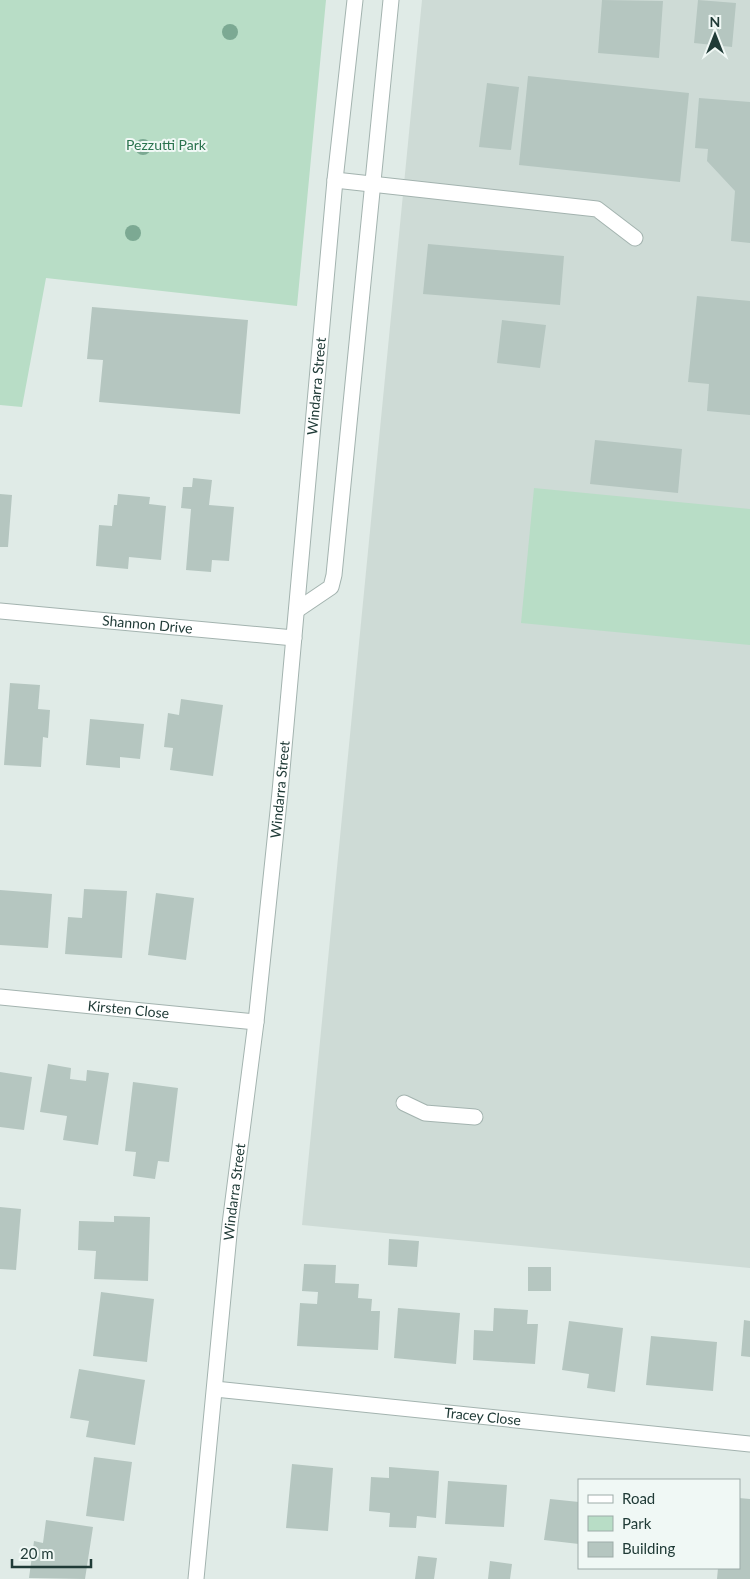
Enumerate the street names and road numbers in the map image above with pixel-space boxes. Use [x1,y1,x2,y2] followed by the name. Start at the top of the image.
[303,337,329,436] street label: Windarra Street
[102,611,193,637] street label: Shannon Drive
[266,740,293,839] street label: Windarra Street
[87,997,170,1021] street label: Kirsten Close
[219,1142,248,1241] street label: Windarra Street
[443,1404,522,1428] street label: Tracey Close

